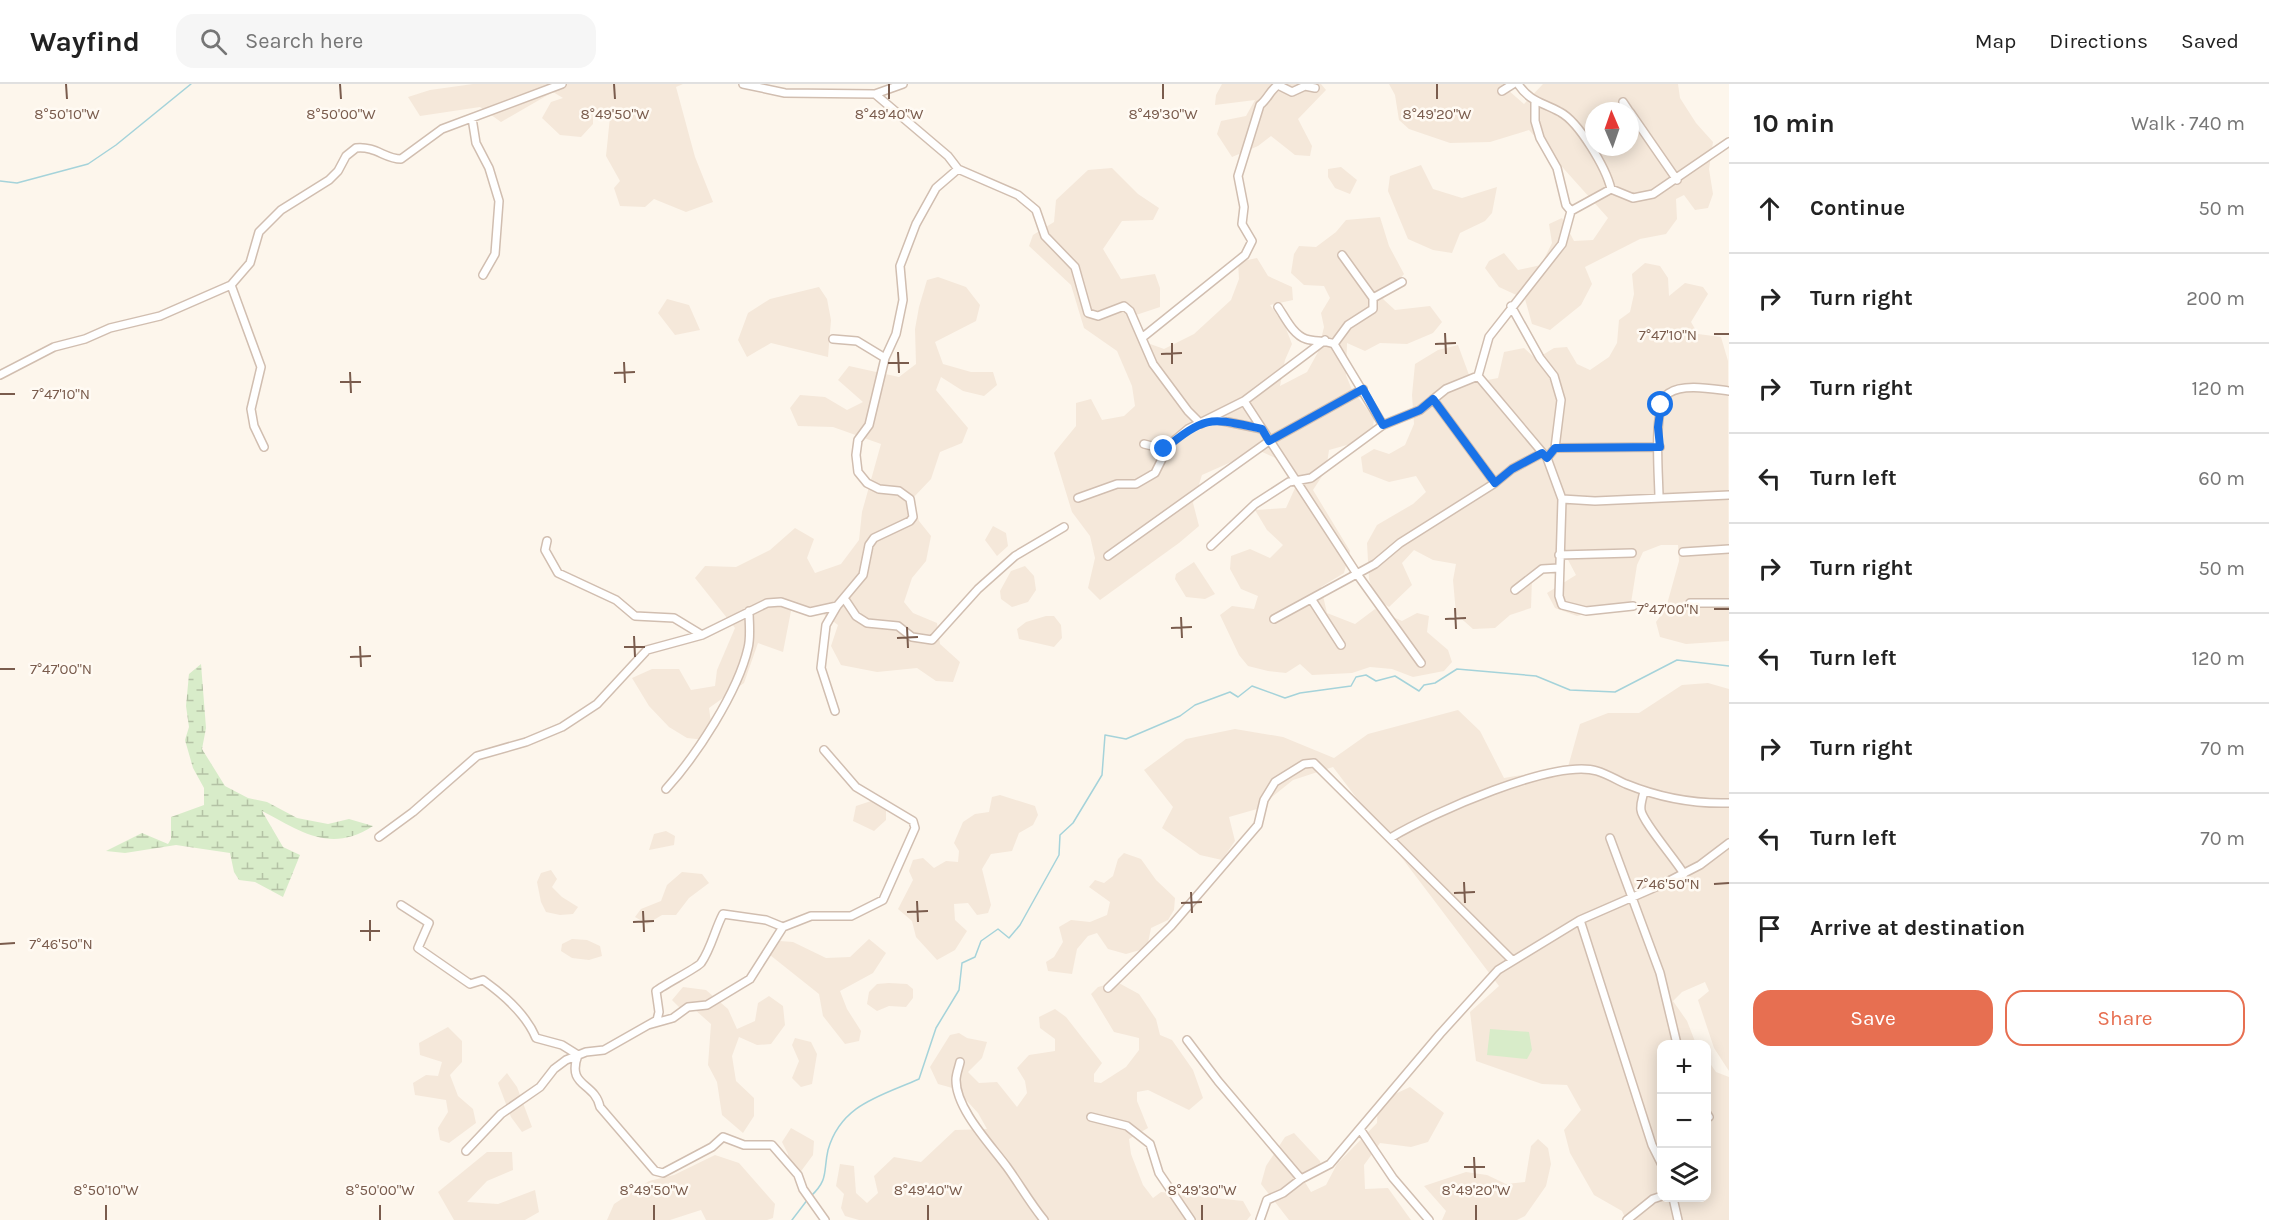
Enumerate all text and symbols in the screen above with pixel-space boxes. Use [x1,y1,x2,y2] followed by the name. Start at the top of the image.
[176,14,596,68] search box
[30,25,140,58] text: Wayfind
[197,25,230,58] icon: search
[245,28,363,54] text: Search here
[1975,29,2016,53] text: Map
[2049,29,2148,53] text: Directions
[2181,29,2239,53] text: Saved
[1585,102,1639,156] north arrow
[34,105,100,123] text: 8°50'10"W
[306,105,376,123] text: 8°50'00"W
[581,105,650,123] text: 8°49'50"W
[855,105,924,123] text: 8°49'40"W
[1128,105,1198,123] text: 8°49'30"W
[1402,105,1472,123] text: 8°49'20"W
[1753,108,1835,139] text: 10 min
[2131,112,2245,135] text: Walk · 740 m
[1753,192,1786,225] icon: ahead
[1810,195,1905,221] text: Continue
[2198,197,2245,220] text: 50 m
[1753,282,1786,315] icon: right
[1810,285,1913,311] text: Turn right
[2186,287,2245,310] text: 200 m
[1639,326,1697,344] text: 7°47'10"N
[1753,372,1786,405] icon: right
[1810,375,1913,401] text: Turn right
[2191,377,2245,400] text: 120 m
[32,385,90,403] text: 7°47'10"N
[1647,391,1673,417] route start
[1150,435,1176,461] route end
[1753,462,1786,495] icon: left
[1810,465,1897,491] text: Turn left
[2198,467,2245,490] text: 60 m
[1753,552,1786,585] icon: right
[1810,555,1913,581] text: Turn right
[2198,557,2245,580] text: 50 m
[1637,600,1699,618] text: 7°47'00"N
[1753,642,1786,675] icon: left
[1810,645,1897,671] text: Turn left
[2191,647,2245,670] text: 120 m
[30,660,92,678] text: 7°47'00"N
[1753,732,1786,765] icon: right
[1810,735,1913,761] text: Turn right
[2200,737,2245,760] text: 70 m
[1753,822,1786,855] icon: left
[1810,825,1897,851] text: Turn left
[2200,827,2245,850] text: 70 m
[1636,875,1700,893] text: 7°46'50"N
[1753,912,1786,945] icon: arrive
[1810,915,2025,941] text: Arrive at destination
[29,935,93,953] text: 7°46'50"N
[1753,990,1993,1046] button: Save
[2005,990,2245,1046] button: Share
[1657,1040,1711,1202] map controls
[1657,1040,1711,1094] button: +
[1657,1094,1711,1148] button: −
[1657,1148,1711,1202] button: layers
[73,1181,139,1199] text: 8°50'10"W
[345,1181,415,1199] text: 8°50'00"W
[620,1181,689,1199] text: 8°49'50"W
[894,1181,963,1199] text: 8°49'40"W
[1167,1181,1237,1199] text: 8°49'30"W
[1441,1181,1511,1199] text: 8°49'20"W

